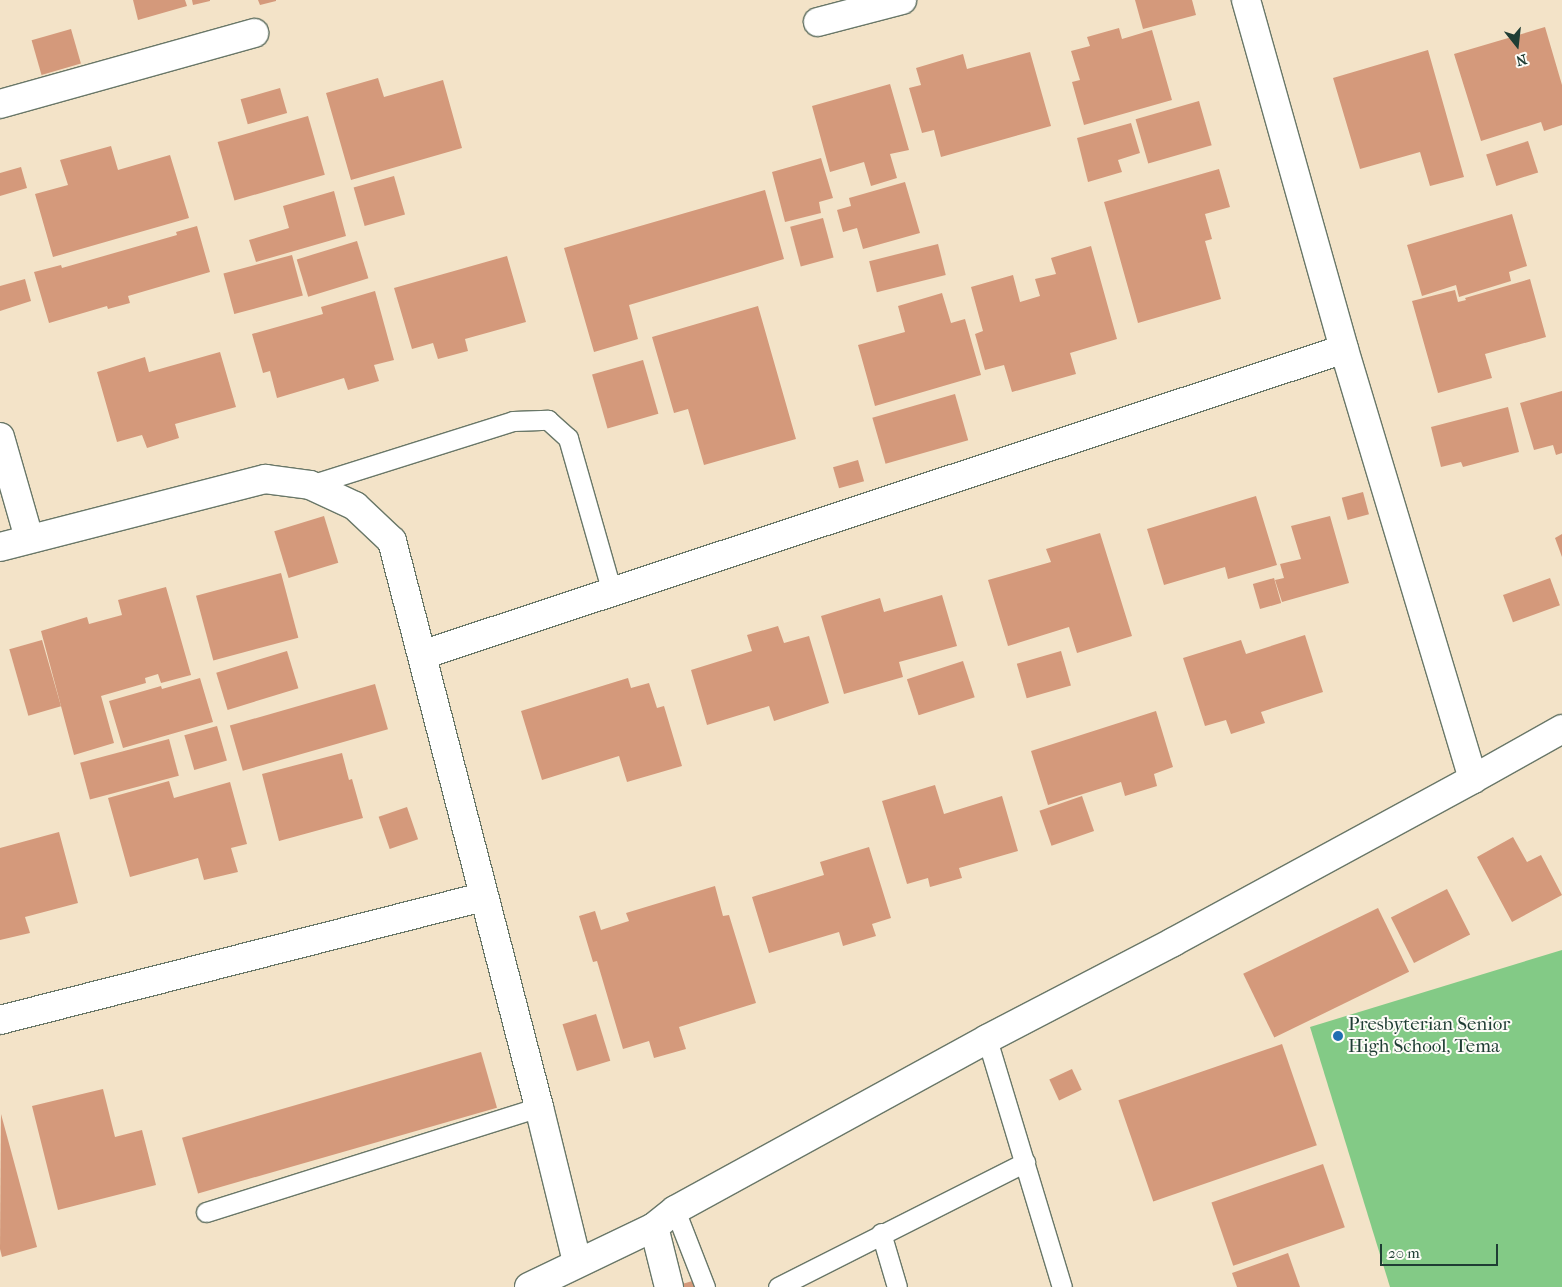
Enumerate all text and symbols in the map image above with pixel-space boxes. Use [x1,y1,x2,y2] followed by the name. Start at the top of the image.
[1492,20,1542,70] north arrow
[1514,50,1529,70] text: N
[1348,1014,1510,1058] place label: Presbyterian Senior High School, Tema
[1332,1030,1344,1042] marker: Presbyterian Senior High School, Tema
[1382,1234,1500,1266] scale bar
[1388,1244,1420,1262] text: 20 m

